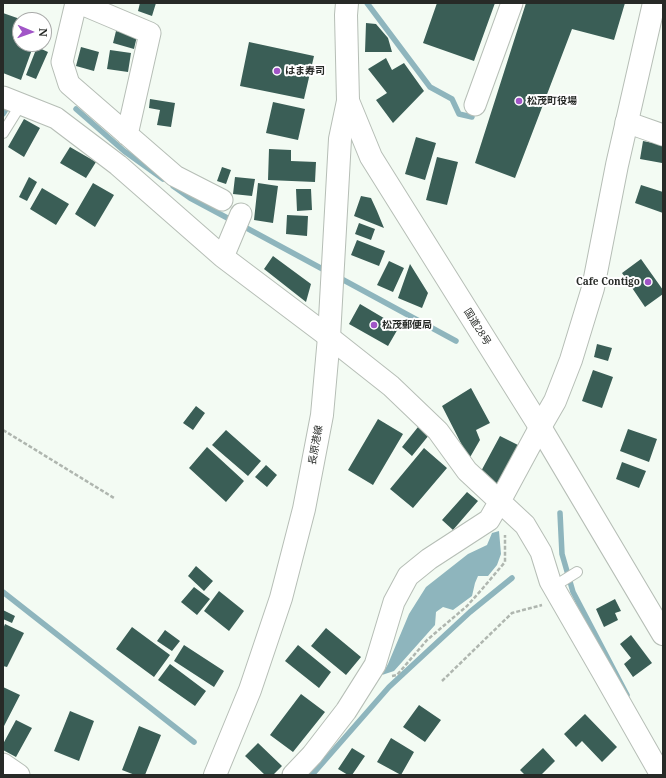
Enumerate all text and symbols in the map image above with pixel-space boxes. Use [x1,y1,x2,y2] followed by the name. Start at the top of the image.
[12,12,52,52] north arrow
[36,28,51,37] text: N
[285,65,325,77] place label: はま寿司
[272,66,282,76] marker: はま寿司
[527,95,577,107] place label: 松茂町役場
[514,96,524,106] marker: 松茂町役場
[576,276,640,288] place label: Cafe Contigo
[643,277,653,287] marker: Cafe Contigo
[461,306,493,348] street label: 国道28号
[382,319,432,331] place label: 松茂郵便局
[369,320,379,330] marker: 松茂郵便局
[307,424,325,466] street label: 長原港線

